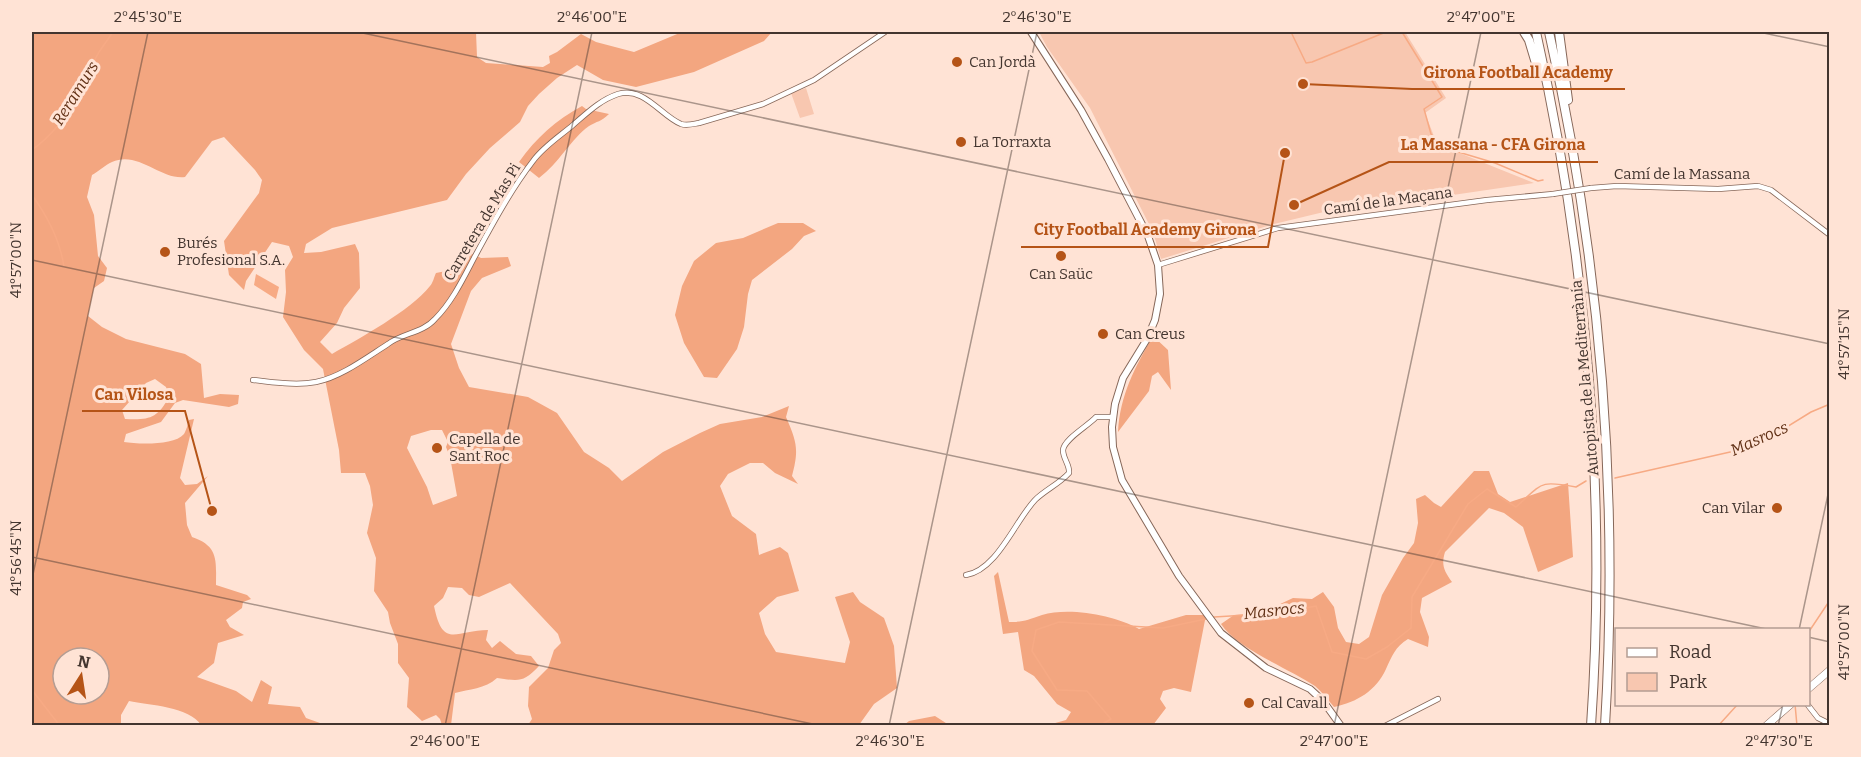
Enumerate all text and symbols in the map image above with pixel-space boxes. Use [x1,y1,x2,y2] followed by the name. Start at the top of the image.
[114,8,182,26] text: 2°45'30"E
[557,8,627,26] text: 2°46'00"E
[1002,8,1072,26] text: 2°46'30"E
[1447,8,1515,26] text: 2°47'00"E
[969,53,1036,71] place label: Can Jordà
[950,55,964,69] marker: Can Jordà
[1412,55,1625,89] callout: Girona Football Academy
[48,58,103,129] water label: Reramurs
[1423,63,1613,82] text: Girona Football Academy
[1389,128,1598,162] callout: La Massana - CFA Girona
[973,133,1051,151] place label: La Torraxta
[954,135,968,149] marker: La Torraxta
[1401,135,1586,154] text: La Massana - CFA Girona
[440,159,525,284] street label: Carretera de Mas Pi
[1614,165,1750,183] street label: Camí de la Massana
[1323,183,1453,219] street label: Camí de la Maçana
[1021,213,1268,247] callout: City Football Academy Girona
[1034,220,1256,239] text: City Football Academy Girona
[7,222,25,298] text: 41°57'00"N
[177,234,285,269] place label: Burés Profesional S.A.
[158,245,172,259] marker: Burés Profesional S.A.
[1054,249,1068,263] marker: Can Saüc
[1029,265,1093,283] place label: Can Saüc
[1567,279,1603,477] street label: Autopista de la Mediterrània
[1835,308,1853,380] text: 41°57'15"N
[1115,325,1185,343] place label: Can Creus
[1096,327,1110,341] marker: Can Creus
[82,377,185,411] callout: Can Vilosa
[95,385,173,404] text: Can Vilosa
[1727,417,1791,460] water label: Masrocs
[449,430,520,465] place label: Capella de Sant Roc
[430,441,444,455] marker: Capella de Sant Roc
[1702,499,1765,517] place label: Can Vilar
[1770,501,1784,515] marker: Can Vilar
[7,520,25,596] text: 41°56'45"N
[1243,598,1306,623] water label: Masrocs
[1835,604,1853,680] text: 41°57'00"N
[1615,628,1810,706] legend
[1669,641,1712,663] text: Road
[51,646,111,706] north arrow
[76,651,92,672] text: N
[1669,671,1708,693] text: Park
[1261,694,1328,712] place label: Cal Cavall
[1242,696,1256,710] marker: Cal Cavall
[410,732,480,750] text: 2°46'00"E
[855,732,925,750] text: 2°46'30"E
[1300,732,1368,750] text: 2°47'00"E
[1745,732,1813,750] text: 2°47'30"E

